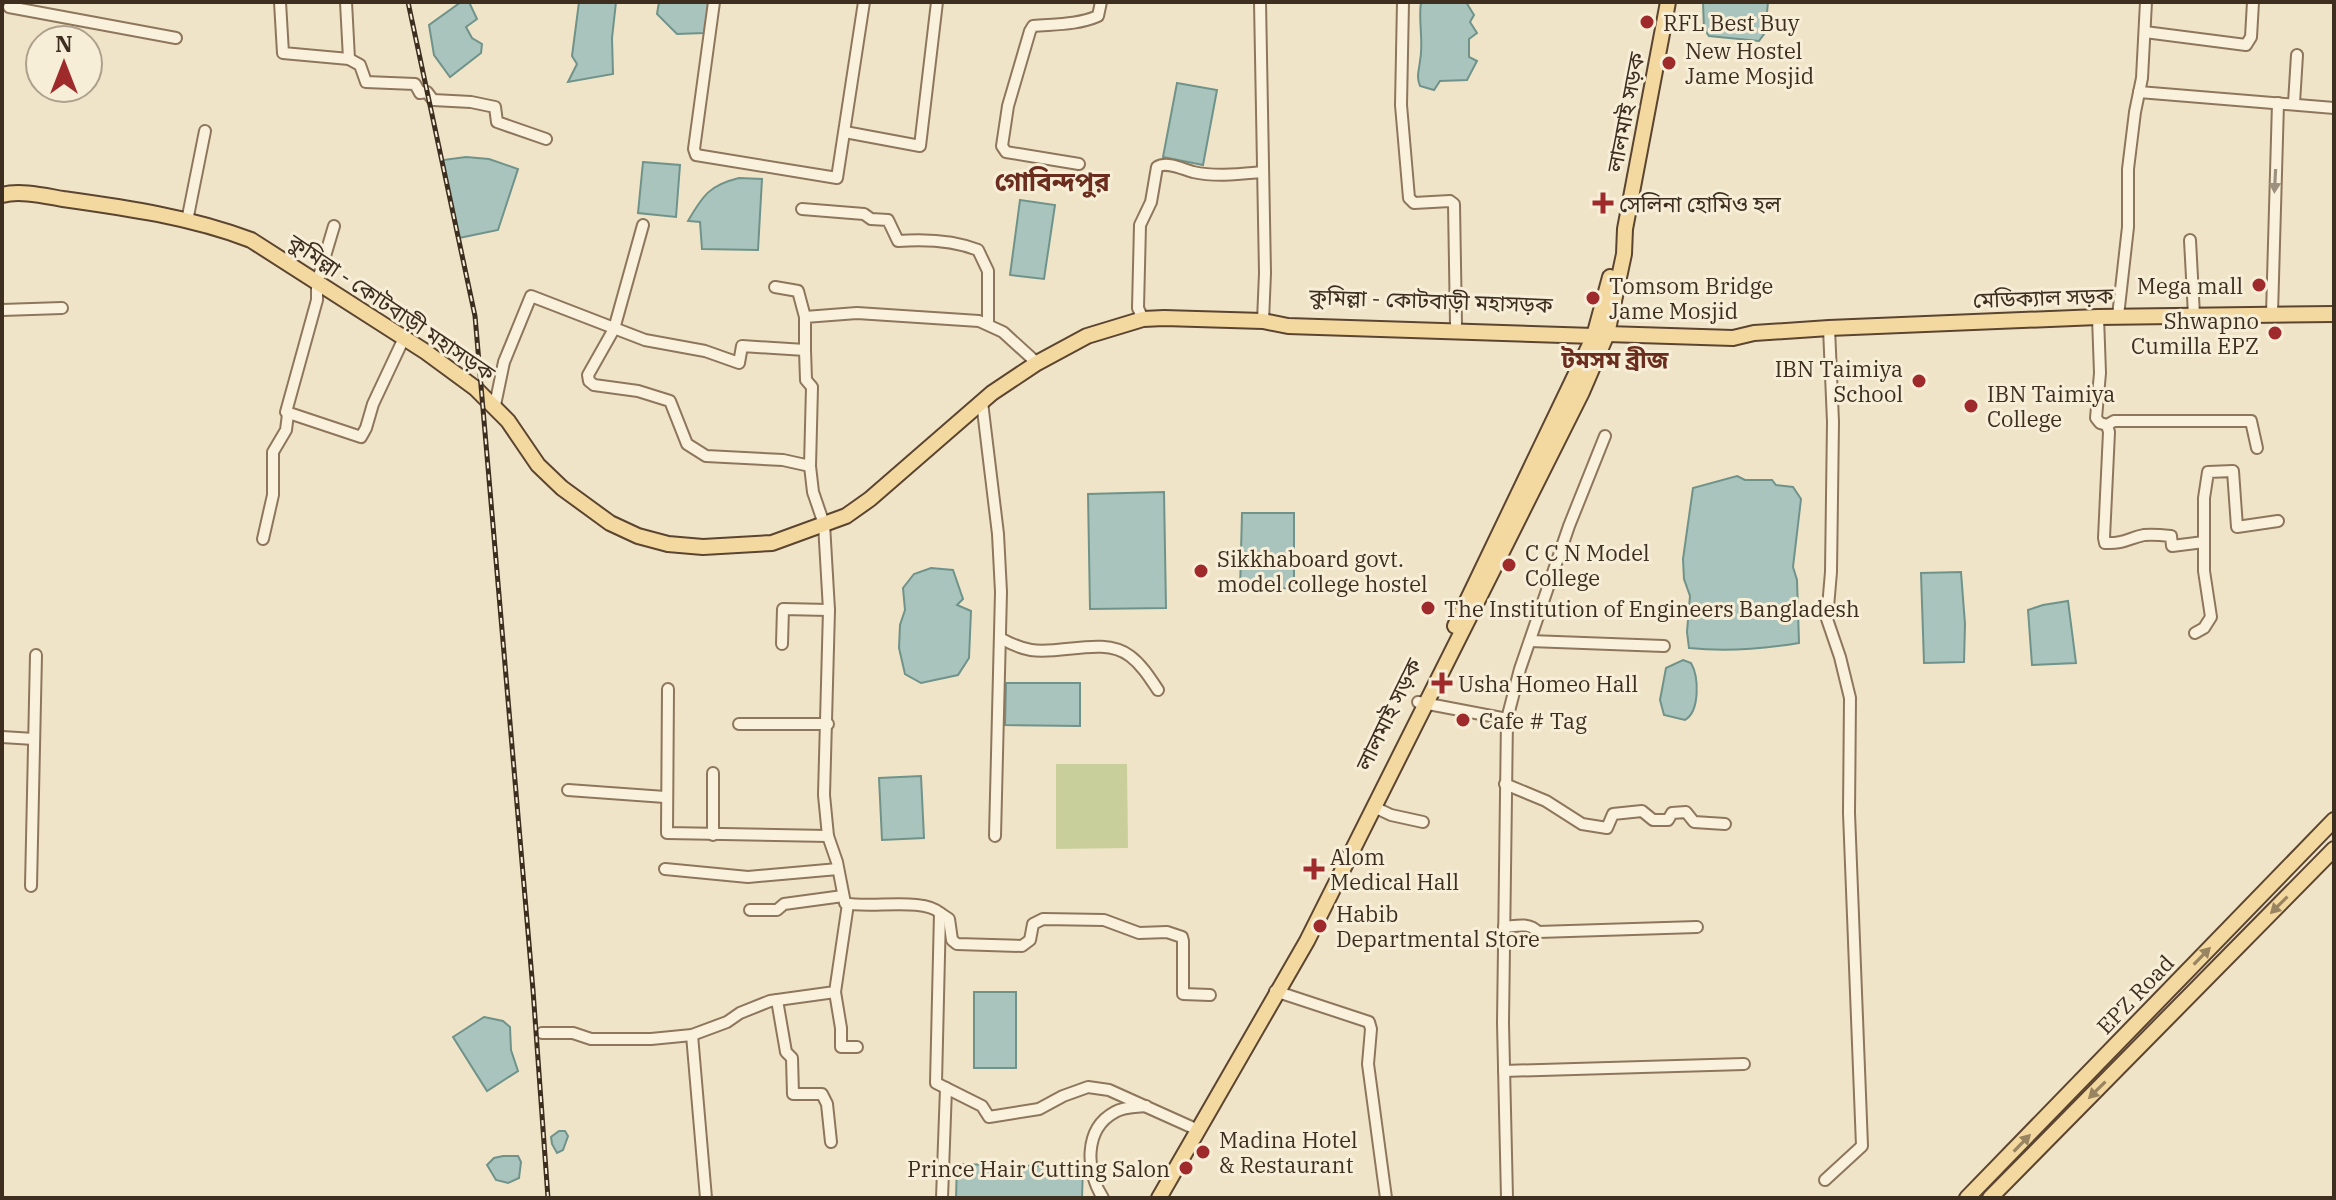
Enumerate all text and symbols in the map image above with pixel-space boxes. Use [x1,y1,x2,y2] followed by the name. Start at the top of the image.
[1663,8,1800,37] place label: RFL Best Buy
[1638,13,1656,31] marker: RFL Best Buy
[24,24,104,104] north arrow
[55,29,73,58] text: N
[1685,36,1814,90] place label: New Hostel Jame Mosjid
[1599,49,1651,175] street label: লালমাই সড়ক
[1660,54,1678,72] marker: New Hostel Jame Mosjid
[994,164,1110,199] district label: গোবিন্দপুর
[2269,169,2282,194] one-way arrow
[1619,189,1782,218] place label: সেলিনা হোমিও হল
[1594,194,1612,212] marker: সেলিনা হোমিও হল
[282,226,501,387] street label: কুমিল্লা - কোটবাড়ী মহাসড়ক
[1609,271,1773,325] place label: Tomsom Bridge Jame Mosjid
[2137,271,2243,300] place label: Mega mall
[2250,276,2268,294] marker: Mega mall
[1972,280,2114,314] street label: মেডিক্যাল সড়ক
[1308,281,1554,319] street label: কুমিল্লা - কোটবাড়ী মহাসড়ক
[1584,289,1602,307] marker: Tomsom Bridge Jame Mosjid
[2131,306,2259,360] place label: Shwapno Cumilla EPZ
[2266,324,2284,342] marker: Shwapno Cumilla EPZ
[1560,343,1669,375] district label: টমসম ব্রীজ
[1775,354,1903,408] place label: IBN Taimiya School
[1910,372,1928,390] marker: IBN Taimiya School
[1987,379,2115,433] place label: IBN Taimiya College
[1962,397,1980,415] marker: IBN Taimiya College
[1525,538,1650,592] place label: C C N Model College
[1217,544,1428,598] place label: Sikkhaboard govt. model college hostel
[1500,556,1518,574] marker: C C N Model College
[1192,562,1210,580] marker: Sikkhaboard govt. model college hostel
[1444,594,1860,623] place label: The Institution of Engineers Bangladesh
[1419,599,1437,617] marker: The Institution of Engineers Bangladesh
[1348,653,1428,776] street label: লালমাই সড়ক
[1458,669,1638,698] place label: Usha Homeo Hall
[1433,674,1451,692] marker: Usha Homeo Hall
[1479,706,1587,735] place label: Cafe # Tag
[1454,711,1472,729] marker: Cafe # Tag
[1330,842,1459,896] place label: Alom Medical Hall
[1305,860,1323,878] marker: Alom Medical Hall
[2271,895,2289,914] one-way arrow
[1336,899,1540,953] place label: Habib Departmental Store
[1311,917,1329,935] marker: Habib Departmental Store
[2193,947,2211,966] one-way arrow
[2090,948,2180,1040] street label: EPZ Road
[2088,1080,2106,1099] one-way arrow
[1219,1125,1358,1179] place label: Madina Hotel & Restaurant
[2012,1134,2031,1153] one-way arrow
[1194,1143,1212,1161] marker: Madina Hotel & Restaurant
[907,1154,1170,1183] place label: Prince Hair Cutting Salon
[1177,1159,1195,1177] marker: Prince Hair Cutting Salon

